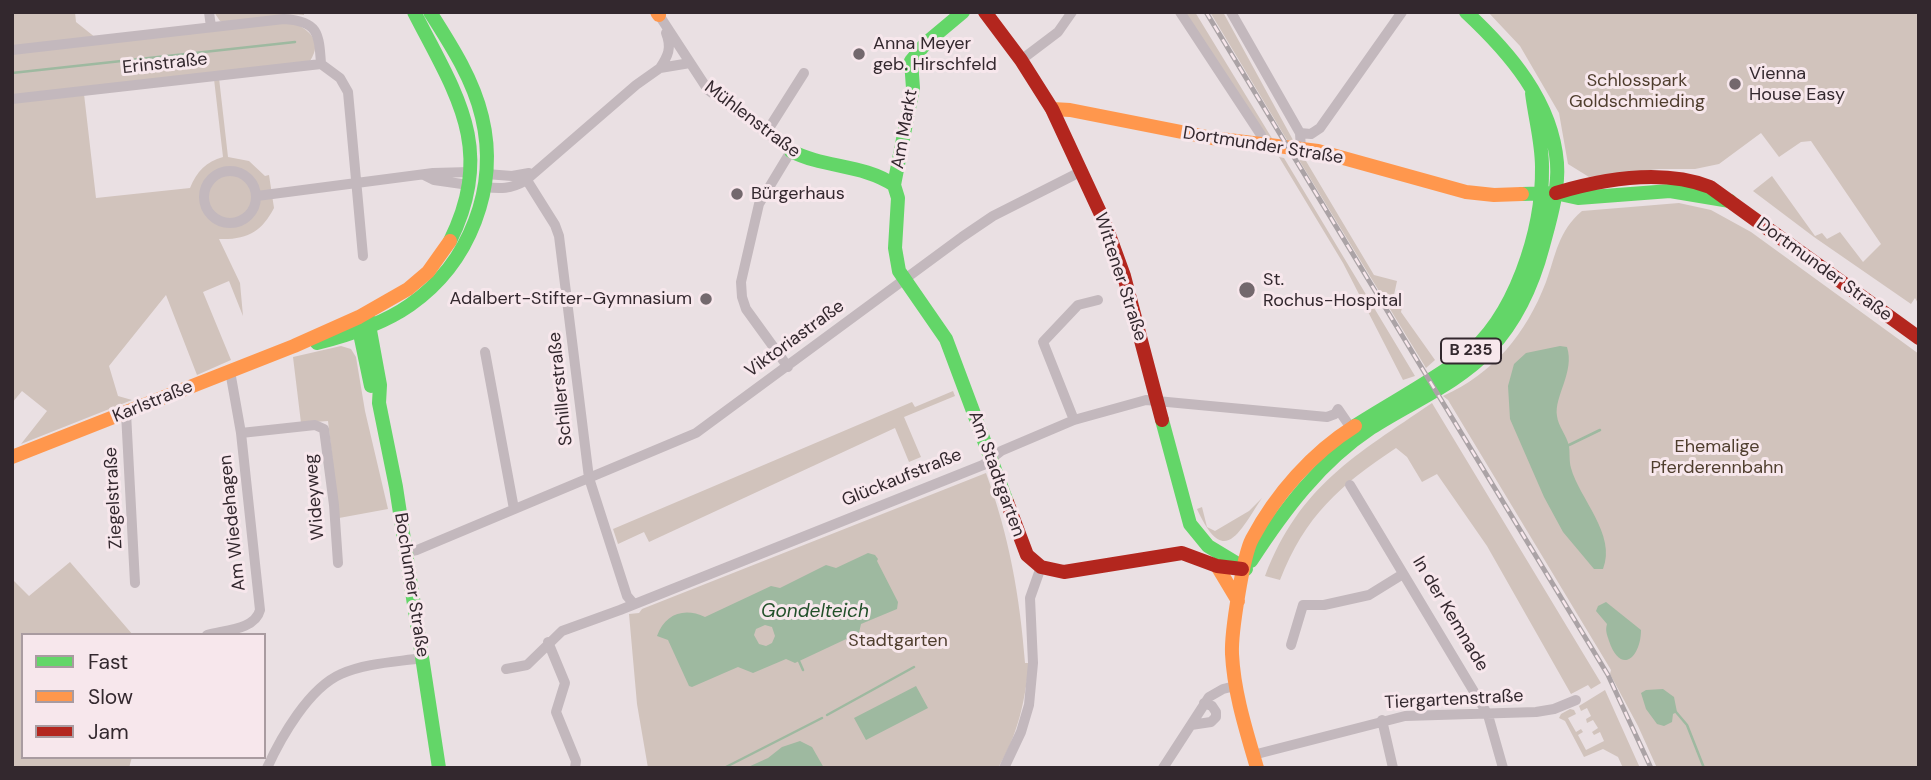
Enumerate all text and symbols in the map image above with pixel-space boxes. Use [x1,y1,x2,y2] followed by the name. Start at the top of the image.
[873,33,997,76] place label: Anna Meyer geb. Hirschfeld
[851,46,867,62] marker: Anna Meyer geb. Hirschfeld
[121,49,209,79] street label: Erinstraße
[1749,63,1845,106] place label: Vienna House Easy
[1569,70,1705,112] park label: Schlosspark Goldschmieding
[1727,76,1743,92] marker: Vienna House Easy
[700,77,804,163] street label: Mühlenstraße
[887,87,923,171] street label: Am Markt
[1181,123,1345,169] street label: Dortmunder Straße
[751,183,845,205] place label: Bürgerhaus
[729,186,745,202] marker: Bürgerhaus
[1089,210,1151,344] street label: Wittener Straße
[1752,214,1896,326] street label: Dortmunder Straße
[1263,269,1402,312] place label: St. Rochus-Hospital
[1237,280,1257,300] marker: St. Rochus-Hospital
[450,288,692,310] place label: Adalbert-Stifter-Gymnasium
[698,291,714,307] marker: Adalbert-Stifter-Gymnasium
[741,296,849,382] street label: Viktoriastraße
[544,331,578,447] street label: Schillerstraße
[1441,338,1501,364] road number: B 235
[110,376,196,428] street label: Karlstraße
[963,408,1029,540] street label: Am Stadtgarten
[1650,436,1784,478] park label: Ehemalige Pferderennbahn
[839,444,965,512] street label: Glückaufstraße
[101,446,127,550] street label: Ziegelstraße
[300,453,330,541] street label: Wideyweg
[215,454,251,592] street label: Am Wiedehagen
[389,511,433,659] street label: Bochumer Straße
[1407,553,1493,675] street label: In der Kemnade
[761,601,869,623] water label: Gondelteich
[848,630,948,652] park label: Stadtgarten
[21,633,266,759] legend
[88,648,128,676] text: Fast
[88,683,133,711] text: Slow
[1384,686,1524,714] street label: Tiergartenstraße
[88,718,129,746] text: Jam

